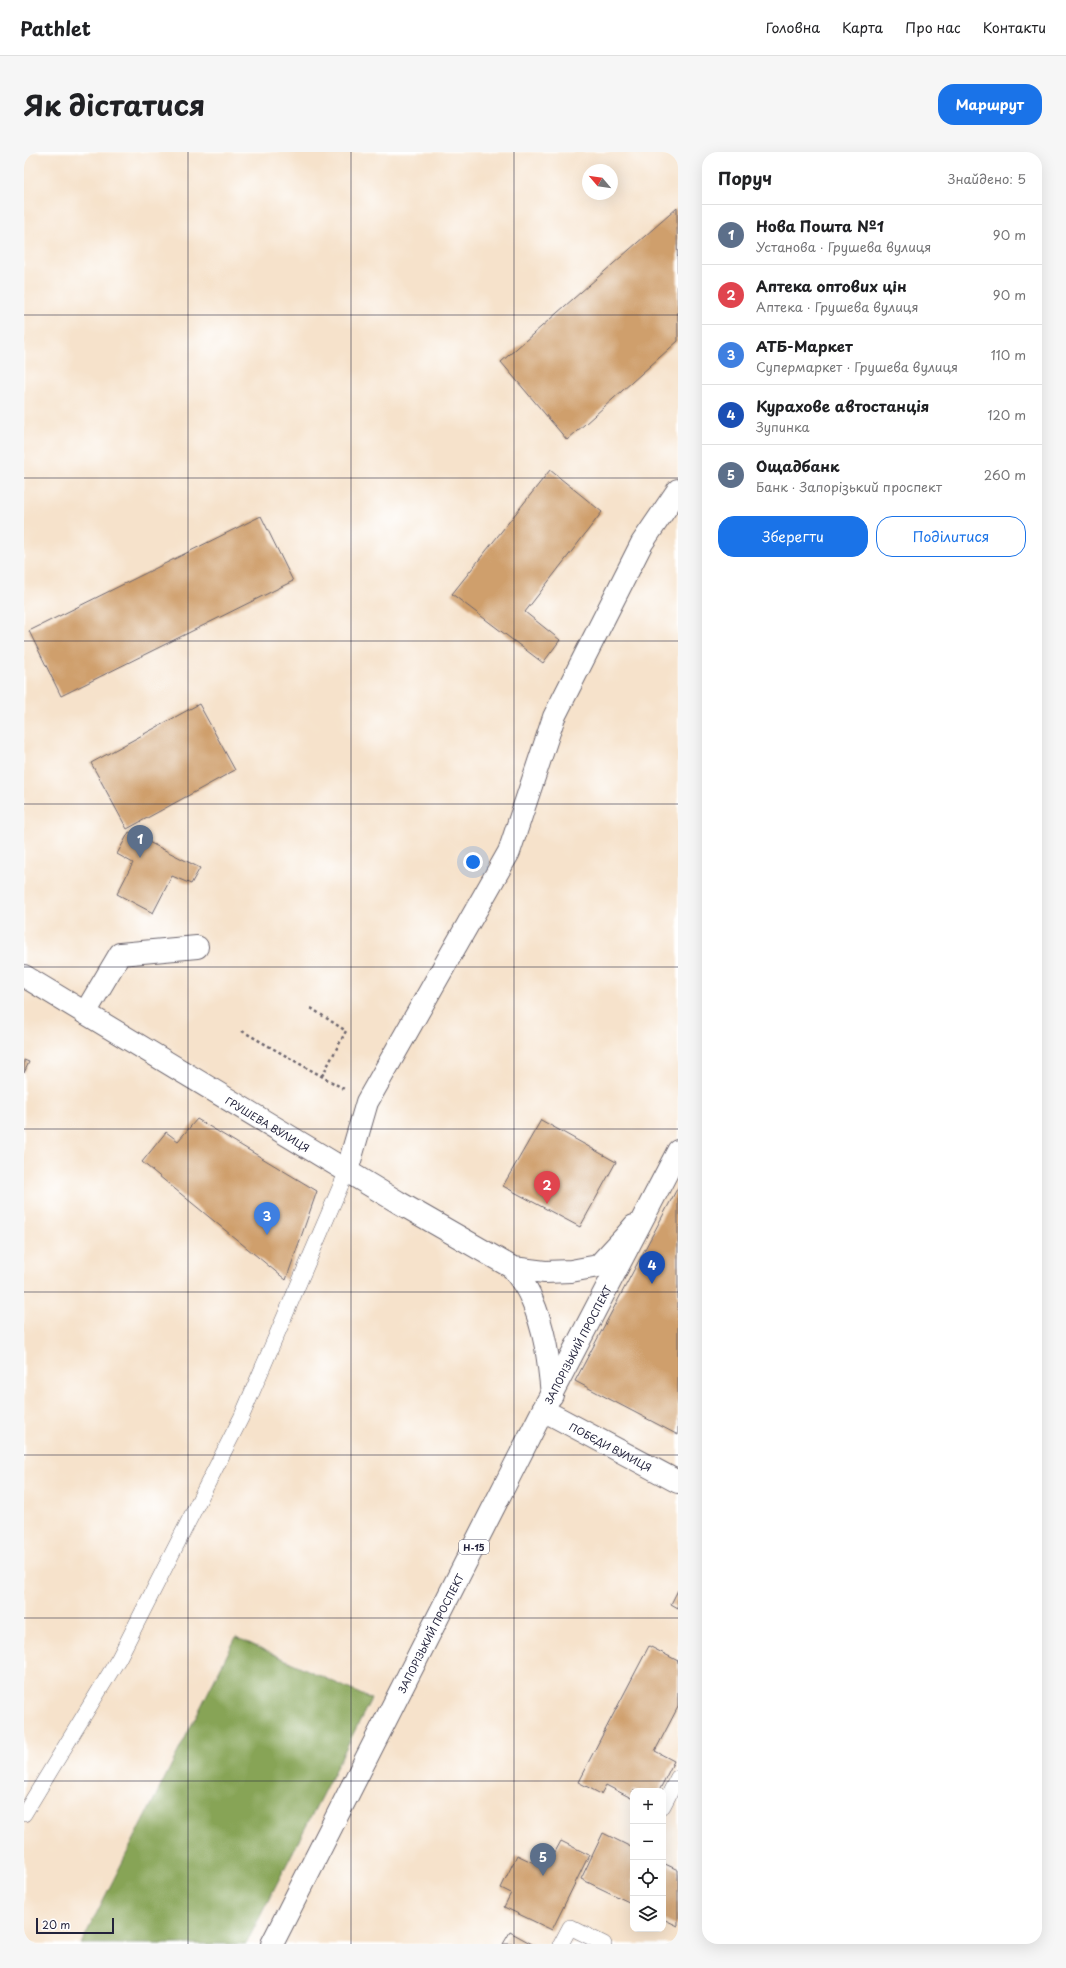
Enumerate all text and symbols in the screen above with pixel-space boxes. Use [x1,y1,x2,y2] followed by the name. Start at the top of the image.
[20,14,91,42] text: Pathlet
[766,17,820,38] text: Головна
[842,17,883,38] text: Карта
[905,17,961,38] text: Про нас
[983,17,1046,38] text: Контакти
[24,83,205,126] text: Як дістатися
[938,84,1042,125] button: Маршрут
[582,164,618,200] north arrow
[718,165,772,191] text: Поруч
[948,169,1026,188] text: Знайдено: 5
[756,214,884,237] text: Нова Пошта №1
[728,225,734,244] text: 1
[993,225,1026,244] text: 90 m
[756,237,931,256] text: Установа · Грушева вулиця
[756,274,907,297] text: Аптека оптових цін
[726,285,736,304] text: 2
[993,285,1026,304] text: 90 m
[756,297,918,316] text: Аптека · Грушева вулиця
[756,334,853,357] text: АТБ-Маркет
[727,345,735,364] text: 3
[991,345,1026,364] text: 110 m
[756,357,958,376] text: Супермаркет · Грушева вулиця
[756,394,929,417] text: Курахове автостанцiя
[727,405,735,424] text: 4
[987,405,1026,424] text: 120 m
[756,417,810,436] text: Зупинка
[756,454,840,477] text: Ощадбанк
[727,465,735,484] text: 5
[984,465,1026,484] text: 260 m
[756,477,942,496] text: Банк · Запорізький проспект
[718,516,868,557] button: Зберегти
[876,516,1026,557] button: Поділитися
[127,825,153,858] pin: 1
[463,852,483,872] your location
[223,1092,313,1155] street label: ГРУШЕВА ВУЛИЦЯ
[534,1171,560,1204] pin: 2
[254,1202,280,1235] pin: 3
[639,1251,665,1284] pin: 4
[540,1282,615,1406] street label: ЗАПОРІЗЬКИЙ ПРОСПЕКТ
[567,1418,655,1474] street label: ПОБЄДИ ВУЛИЦЯ
[459,1540,489,1554] road number: Н-15
[393,1570,467,1695] street label: ЗАПОРІЗЬКИЙ ПРОСПЕКТ
[630,1788,666,1932] map controls
[630,1788,666,1824] button: +
[630,1824,666,1860] button: −
[530,1843,556,1876] pin: 5
[630,1860,666,1896] button: locate
[630,1896,666,1932] button: layers
[36,1916,114,1935] scale bar
[42,1916,70,1933] text: 20 m

